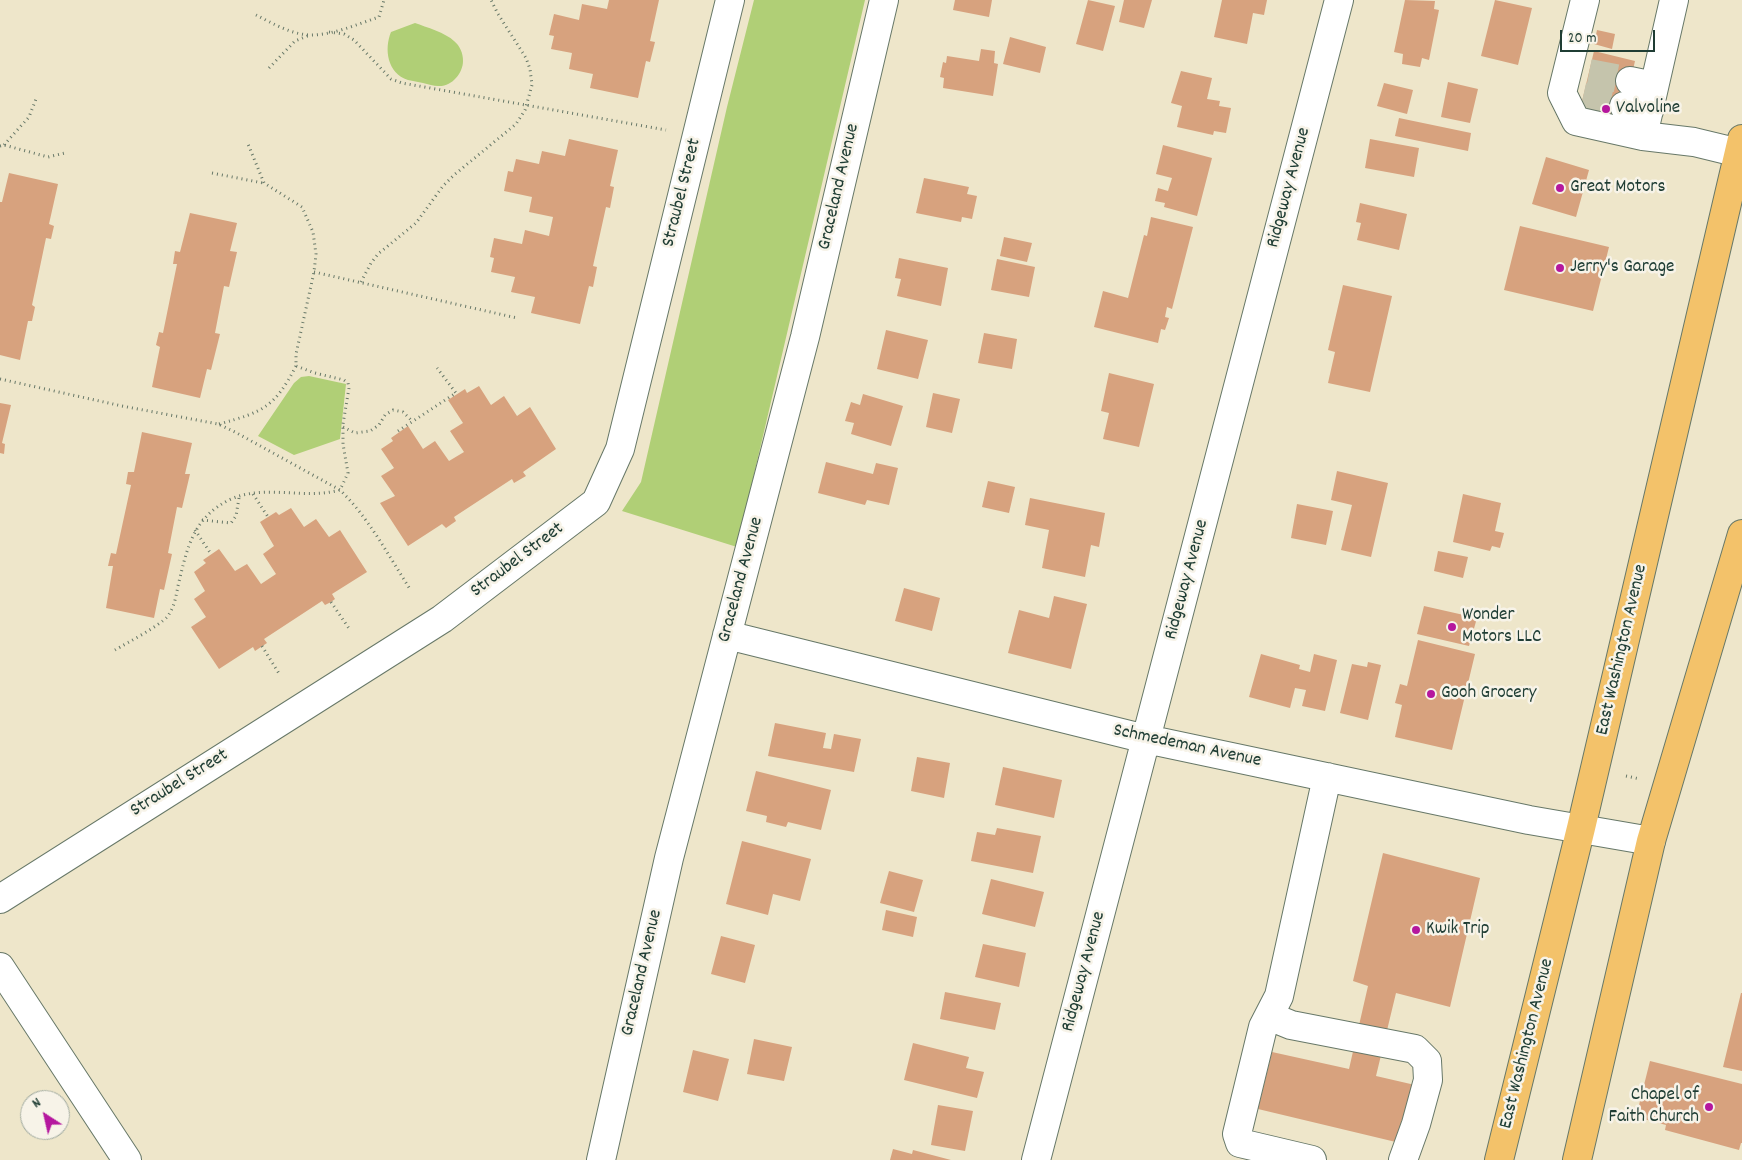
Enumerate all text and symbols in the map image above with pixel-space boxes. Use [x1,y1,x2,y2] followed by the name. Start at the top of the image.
[1562,20,1657,52] scale bar
[1568,28,1596,50] text: 20 m
[1616,98,1680,120] place label: Valvoline
[1600,103,1612,115] marker: Valvoline
[814,122,866,252] street label: Graceland Avenue
[1263,125,1317,251] street label: Ridgeway Avenue
[658,136,708,250] street label: Straubel Street
[1570,177,1665,199] place label: Great Motors
[1554,182,1566,194] marker: Great Motors
[1570,257,1674,279] place label: Jerry's Garage
[1554,262,1566,274] marker: Jerry's Garage
[714,515,770,645] street label: Graceland Avenue
[1161,517,1215,643] street label: Ridgeway Avenue
[467,518,569,604] street label: Straubel Street
[1592,562,1654,738] street label: East Washington Avenue
[1462,605,1541,649] place label: Wonder Motors LLC
[1446,621,1458,633] marker: Wonder Motors LLC
[1441,683,1536,705] place label: Gooh Grocery
[1425,688,1437,700] marker: Gooh Grocery
[1111,720,1263,774] street label: Schmedeman Avenue
[127,745,233,823] street label: Straubel Street
[617,908,669,1038] street label: Graceland Avenue
[1058,909,1112,1035] street label: Ridgeway Avenue
[1426,919,1490,941] place label: Kwik Trip
[1410,924,1422,936] marker: Kwik Trip
[1496,957,1560,1131] street label: East Washington Avenue
[1608,1085,1699,1129] place label: Chapel of Faith Church
[20,1090,70,1140] north arrow
[28,1093,46,1114] text: N
[1703,1101,1715,1113] marker: Chapel of Faith Church

